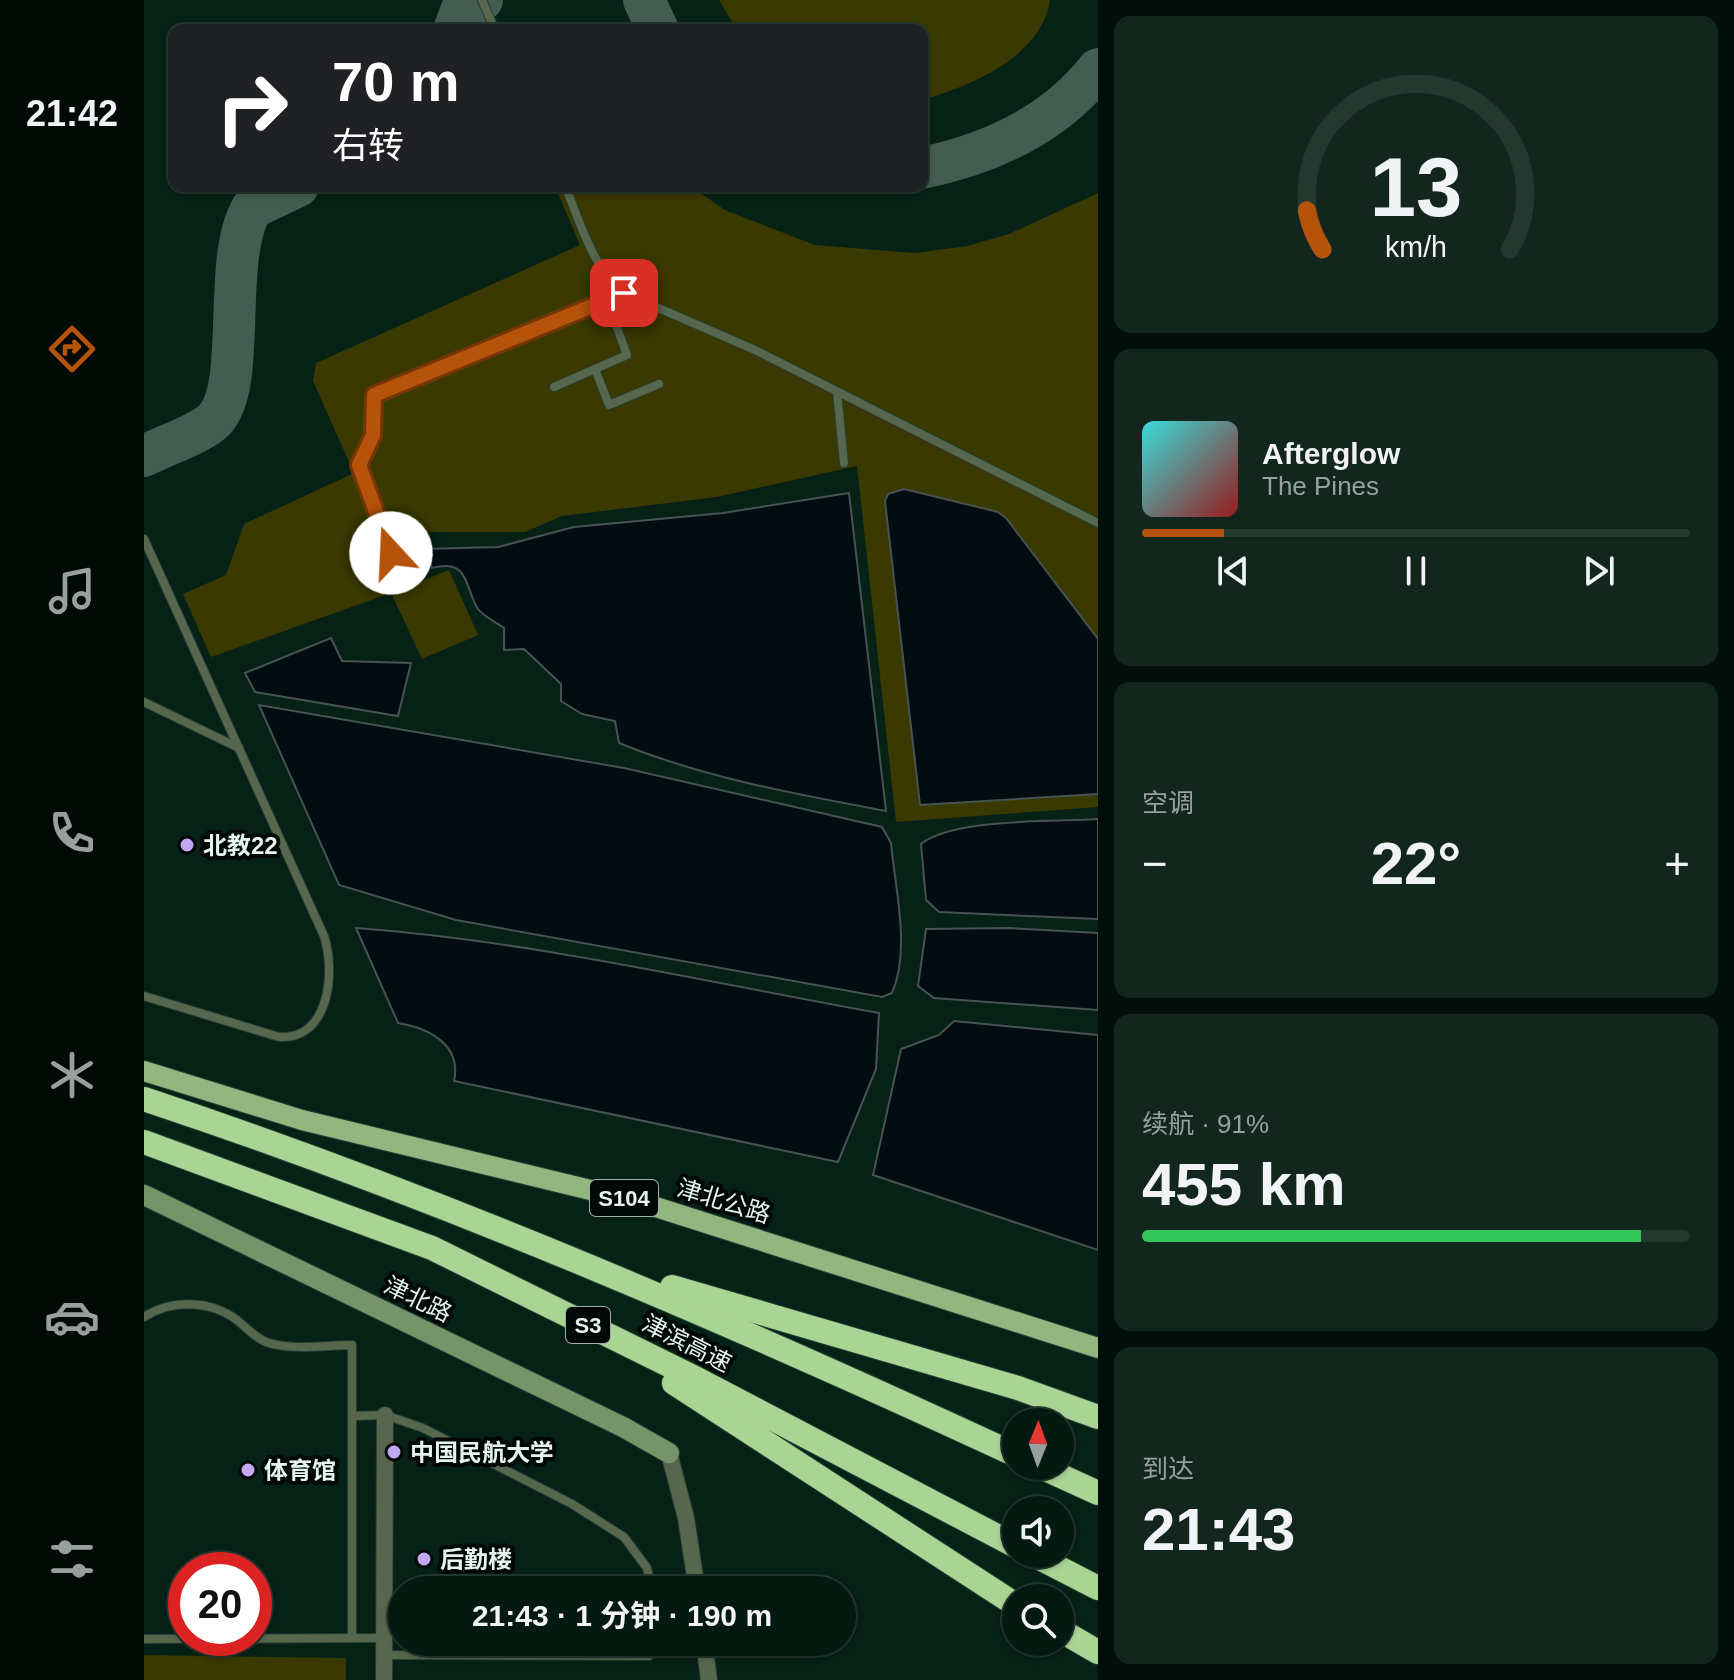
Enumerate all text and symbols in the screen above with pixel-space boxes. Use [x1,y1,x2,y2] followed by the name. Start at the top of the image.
[332,50,460,113] text: 70 m
[200,56,304,160] icon: right
[26,93,118,134] text: 21:42
[332,125,404,166] text: 右转
[1370,141,1462,234] text: 13
[1385,232,1447,264] text: km/h
[590,259,658,327] pin
[602,271,646,315] icon: arrive
[44,321,100,377] icon: directions
[1262,437,1400,470] text: Afterglow
[1262,471,1379,501] text: The Pines
[349,511,433,595] position arrow
[1211,549,1255,593] icon: previous
[1394,549,1438,593] icon: pause
[1577,549,1621,593] icon: next
[44,563,100,619] icon: music
[1142,788,1194,818] text: 空调
[44,805,100,861] icon: phone
[1371,830,1461,897] text: 22°
[203,832,278,859] place label: 北教22
[178,836,196,854] marker: 北教22
[1142,839,1168,888] text: −
[1664,839,1690,888] text: +
[44,1047,100,1103] icon: climate
[1142,1109,1269,1139] text: 续航 · 91%
[1142,1151,1346,1218] text: 455 km
[674,1174,774,1228] street label: 津北公路
[590,1180,658,1216] road number: S104
[380,1271,456,1327] street label: 津北路
[44,1289,100,1345] icon: car
[566,1307,610,1343] road number: S3
[638,1309,736,1377] street label: 津滨高速
[1002,1408,1074,1480] north arrow
[1002,1408,1074,1656] map controls
[410,1439,554,1466] place label: 中国民航大学
[385,1443,403,1461] marker: 中国民航大学
[1142,1454,1194,1484] text: 到达
[264,1457,336,1484] place label: 体育馆
[239,1461,257,1479] marker: 体育馆
[1002,1496,1074,1568] button: sound
[1142,1496,1295,1563] text: 21:43
[44,1531,100,1587] icon: filters
[440,1546,512,1573] place label: 后勤楼
[415,1550,433,1568] marker: 后勤楼
[168,1552,272,1656] speed limit sign: 20
[1002,1584,1074,1656] button: search
[472,1599,772,1632] text: 21:43 · 1 分钟 · 190 m

